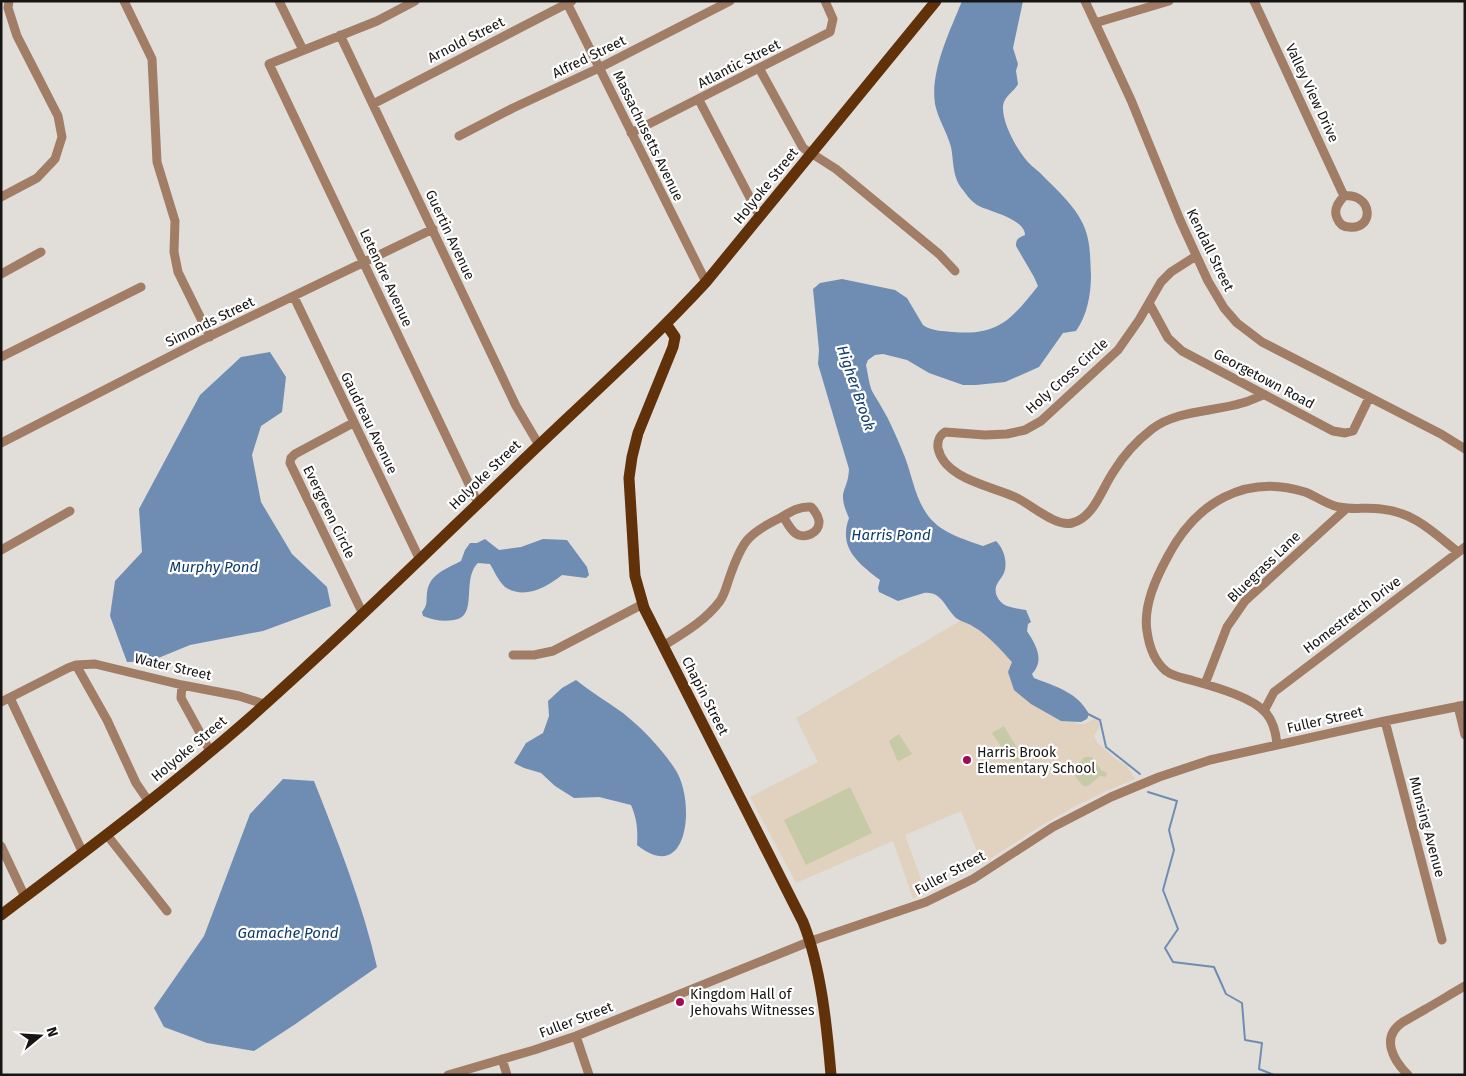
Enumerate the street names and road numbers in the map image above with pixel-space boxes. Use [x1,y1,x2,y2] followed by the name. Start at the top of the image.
[425,13,508,67] street label: Arnold Street
[550,32,629,82] street label: Alfred Street
[695,36,784,92] street label: Atlantic Street
[1282,41,1342,145] street label: Valley View Drive
[609,68,687,204] street label: Massachusetts Avenue
[730,144,802,227] street label: Holyoke Street
[422,187,478,283] street label: Guertin Avenue
[1183,206,1238,295] street label: Kendall Street
[356,226,416,330] street label: Letendre Avenue
[163,293,258,351] street label: Simonds Street
[1022,335,1112,417] street label: Holy Cross Circle
[1211,345,1317,413] street label: Georgetown Road
[337,369,401,477] street label: Gaudreau Avenue
[446,436,525,513] street label: Holyoke Street
[299,463,359,561] street label: Evergreen Circle
[1224,528,1304,606] street label: Bluegrass Lane
[1300,573,1404,657] street label: Homestretch Drive
[133,650,214,684] street label: Water Street
[678,654,732,739] street label: Chapin Street
[1285,703,1366,737] street label: Fuller Street
[148,712,231,785] street label: Holyoke Street
[1405,775,1449,879] street label: Munsing Avenue
[912,847,989,899] street label: Fuller Street
[537,998,616,1042] street label: Fuller Street

